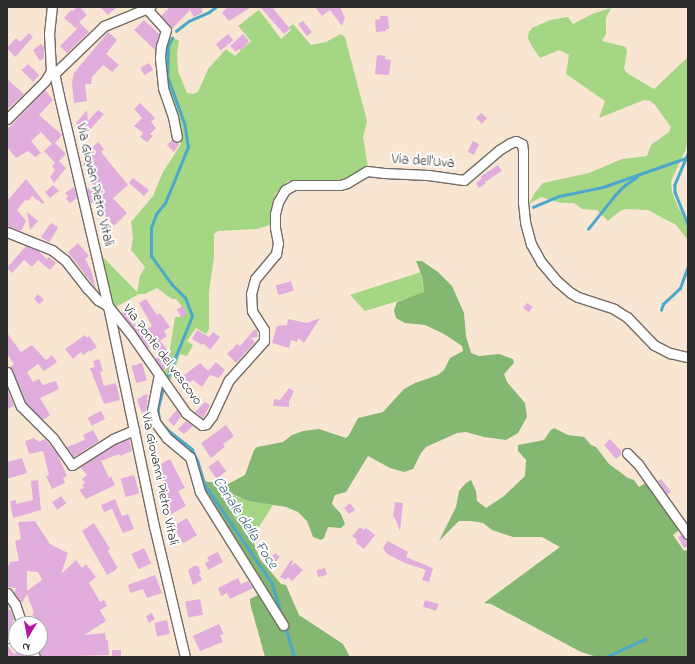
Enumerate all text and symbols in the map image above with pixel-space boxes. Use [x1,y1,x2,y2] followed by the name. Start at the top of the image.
[72,122,116,248] street label: Via Giovan Pietro Vitali
[391,151,455,173] street label: Via dell'Uva
[119,301,205,409] street label: Via Ponte del vescovo
[137,411,181,547] street label: Via Giovanni Pietro Vitali
[208,473,282,573] water label: Canale della Foce
[8,616,48,656] north arrow
[21,638,31,655] text: N

